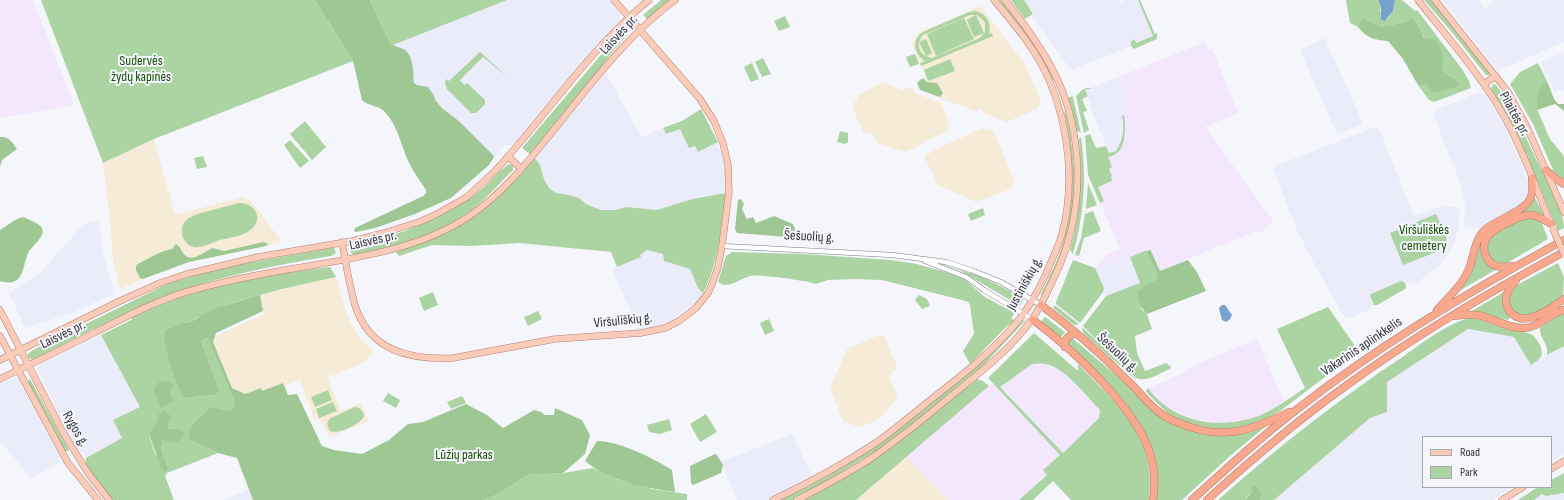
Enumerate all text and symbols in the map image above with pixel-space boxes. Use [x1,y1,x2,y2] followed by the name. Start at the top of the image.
[596,12,642,58] street label: Laisvės pr.
[111,53,171,86] park label: Sudervės žydų kapinės
[1495,89,1533,139] street label: Pilaitės pr.
[1399,222,1449,254] park label: Viršuliškės cemetery
[348,227,398,255] street label: Laisvės pr.
[784,227,834,247] street label: Šešuolių g.
[1003,254,1047,314] street label: Justiniškių g.
[593,310,653,332] street label: Viršuliškių g.
[1318,314,1406,380] street label: Vakarinis aplinkkelis
[38,317,88,353] street label: Laisvės pr.
[1093,330,1141,376] street label: Šešuolių g.
[58,408,92,450] street label: Rygos g.
[1422,436,1552,488] legend
[1460,445,1480,460] text: Road
[435,447,493,463] park label: Lūžių parkas
[1460,465,1478,480] text: Park

